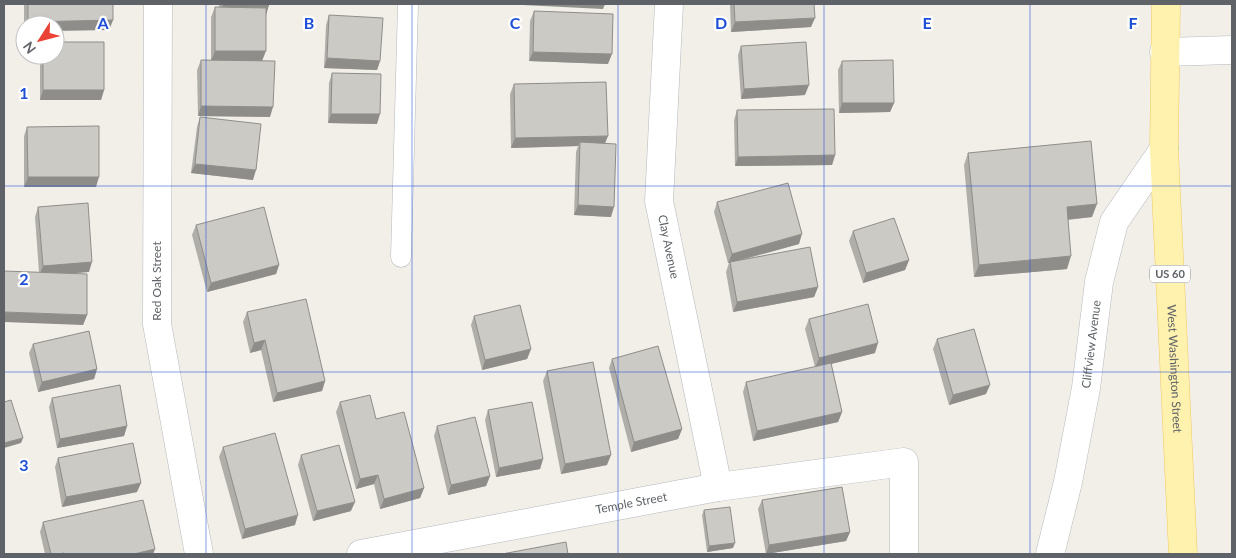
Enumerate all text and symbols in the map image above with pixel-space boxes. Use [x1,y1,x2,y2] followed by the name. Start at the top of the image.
[96,13,109,32] text: A
[304,13,314,32] text: B
[510,13,521,32] text: C
[715,13,727,32] text: D
[922,13,932,32] text: E
[1128,13,1138,32] text: F
[15,15,65,65] north arrow
[19,39,39,57] text: N
[19,83,29,102] text: 1
[655,213,683,280] street label: Clay Avenue
[149,241,164,321] street label: Red Oak Street
[1150,266,1190,282] road number: US 60
[19,269,29,288] text: 2
[1078,299,1104,389] street label: Cliffview Avenue
[1164,304,1185,434] street label: West Washington Street
[19,455,29,474] text: 3
[594,489,669,517] street label: Temple Street

